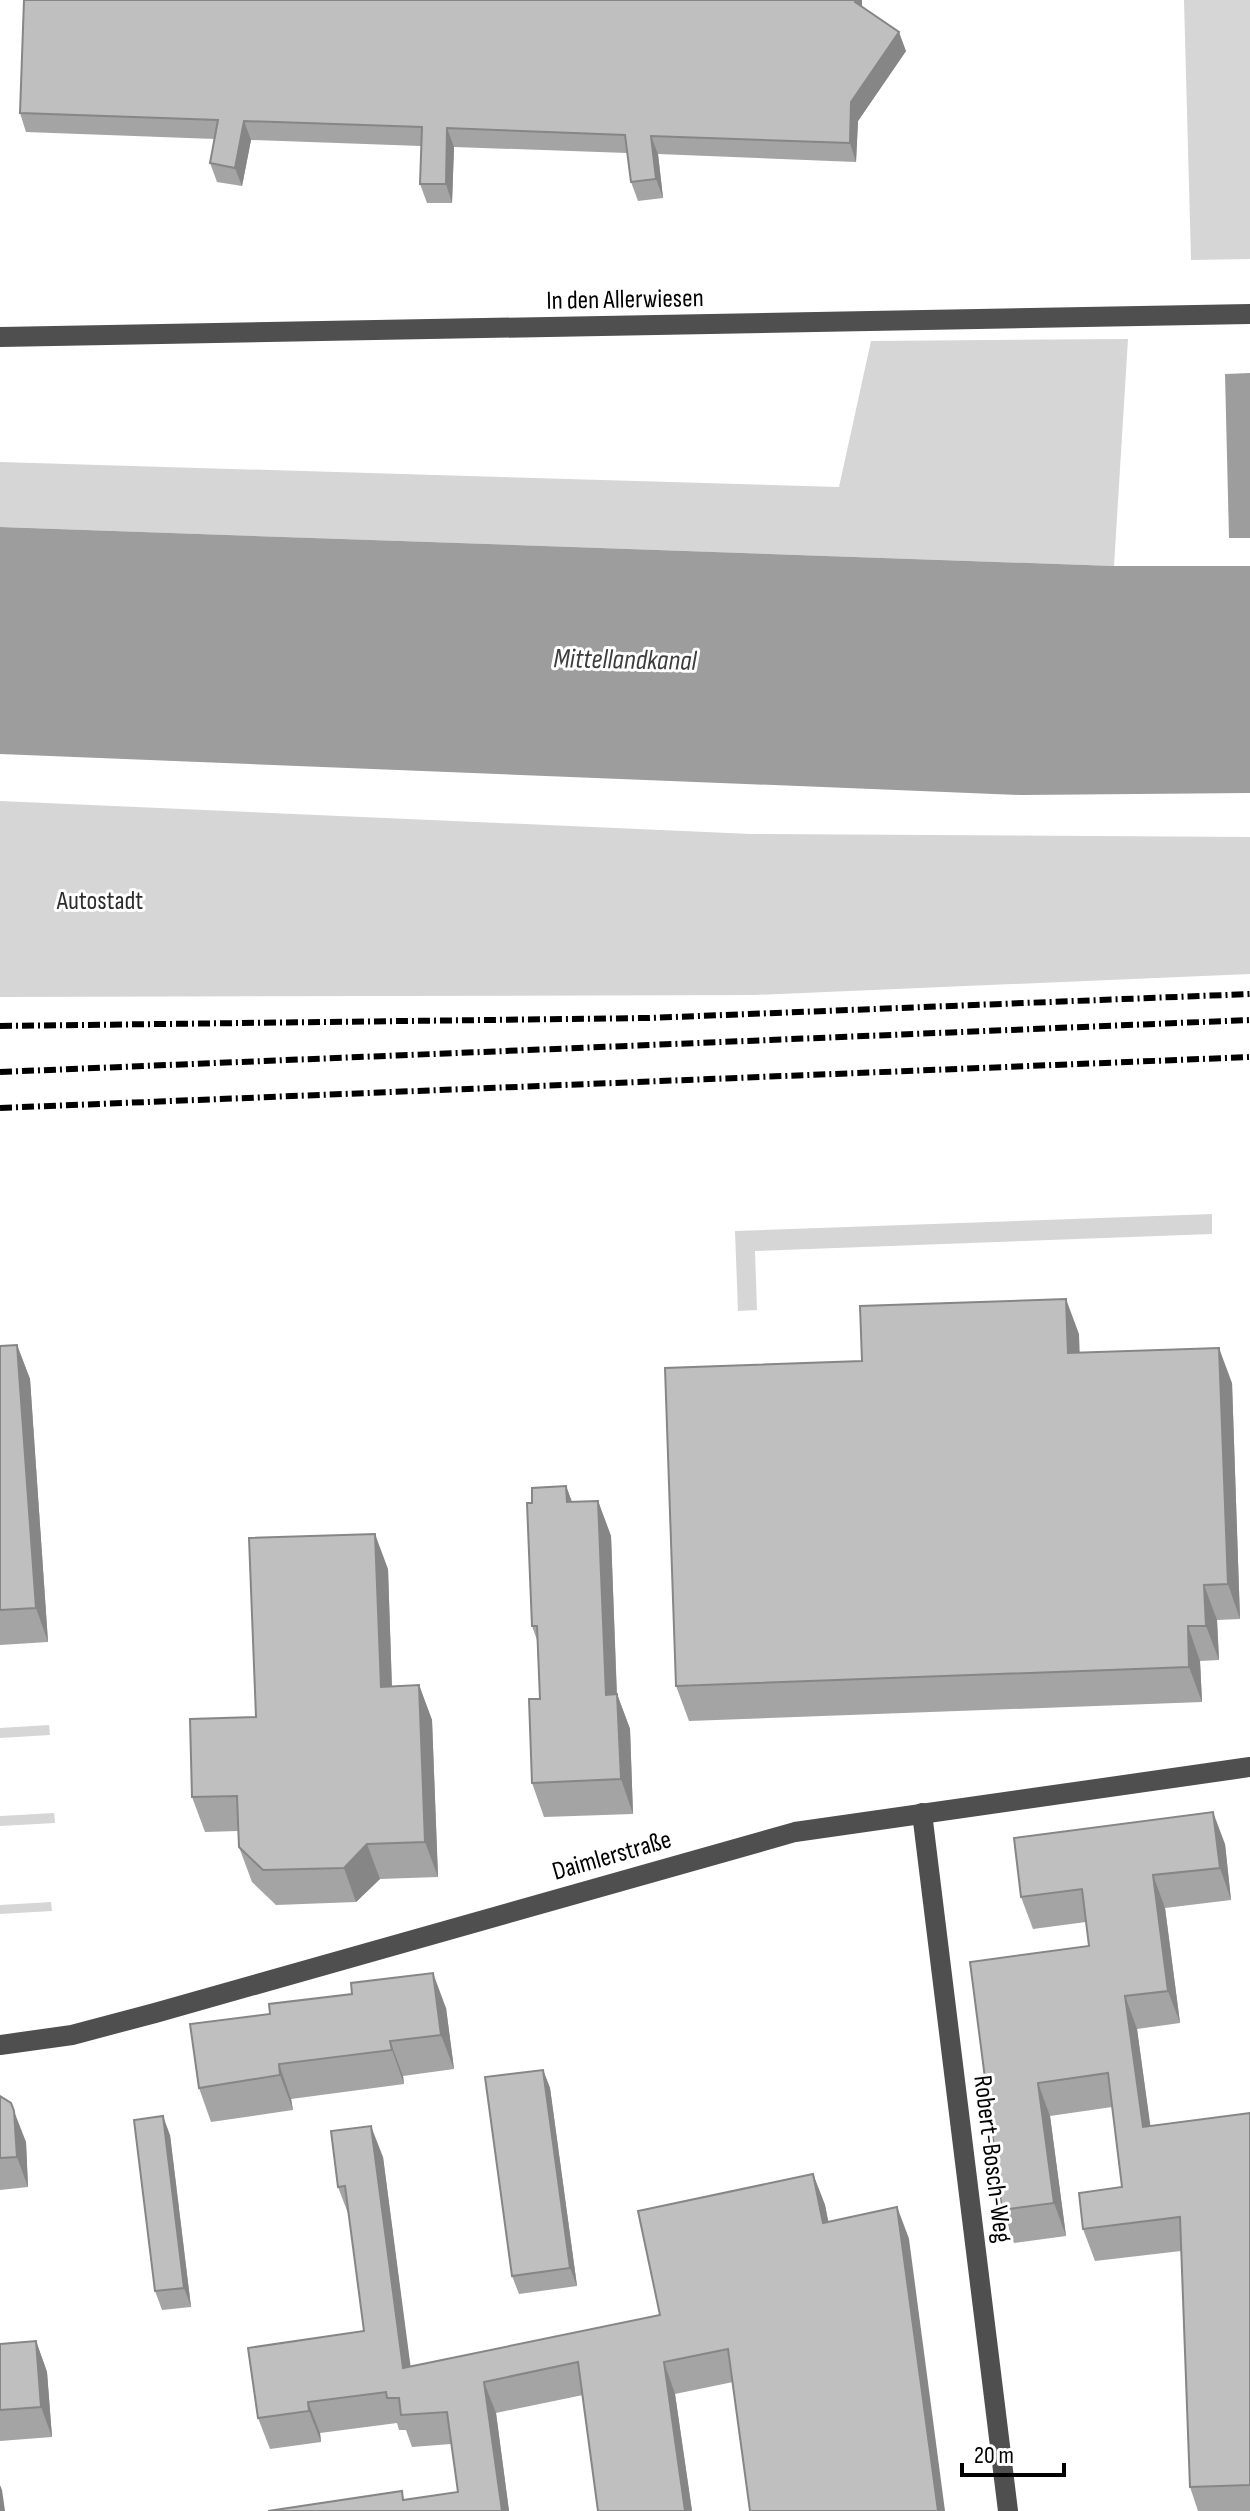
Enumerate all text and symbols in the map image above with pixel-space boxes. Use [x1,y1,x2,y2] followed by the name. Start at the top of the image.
[546,283,704,317] street label: In den Allerwiesen
[553,642,698,678] water label: Mittellandkanal
[56,886,143,917] park label: Autostadt
[549,1824,675,1888] street label: Daimlerstraße
[966,2074,1018,2244] street label: Robert-Bosch-Weg
[962,2427,1064,2477] scale bar
[974,2441,1014,2470] text: 20 m

